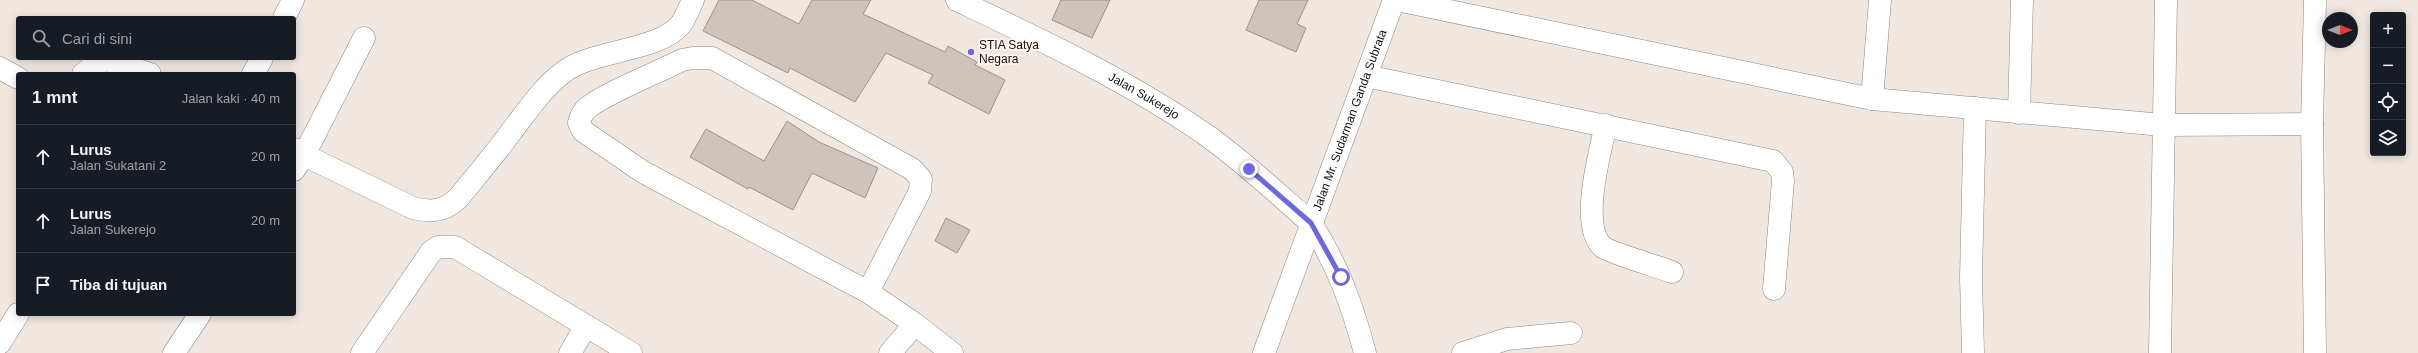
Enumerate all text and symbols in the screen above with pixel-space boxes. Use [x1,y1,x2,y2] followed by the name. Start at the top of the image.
[2322,12,2358,48] north arrow
[2370,12,2406,156] map controls
[2370,12,2406,48] button: +
[16,16,296,60] search box
[30,27,52,49] icon: search
[1310,27,1390,213] street label: Jalan Mr. Sudarman Ganda Subrata
[62,30,132,47] text: Cari di sini
[979,38,1039,66] place label: STIA Satya Negara
[966,47,976,57] marker: STIA Satya Negara
[2370,48,2406,84] button: −
[1106,70,1182,122] street label: Jalan Sukerejo
[2370,84,2406,120] button: locate
[32,88,77,107] text: 1 mnt
[182,91,280,106] text: Jalan kaki · 40 m
[2370,120,2406,156] button: layers
[70,141,112,158] text: Lurus
[32,146,54,168] icon: ahead
[251,149,280,164] text: 20 m
[70,158,166,173] text: Jalan Sukatani 2
[1240,160,1258,178] route end
[70,205,112,222] text: Lurus
[32,210,54,232] icon: ahead
[251,213,280,228] text: 20 m
[70,222,156,237] text: Jalan Sukerejo
[1332,268,1350,286] route start
[32,274,54,296] icon: arrive
[70,276,167,293] text: Tiba di tujuan

